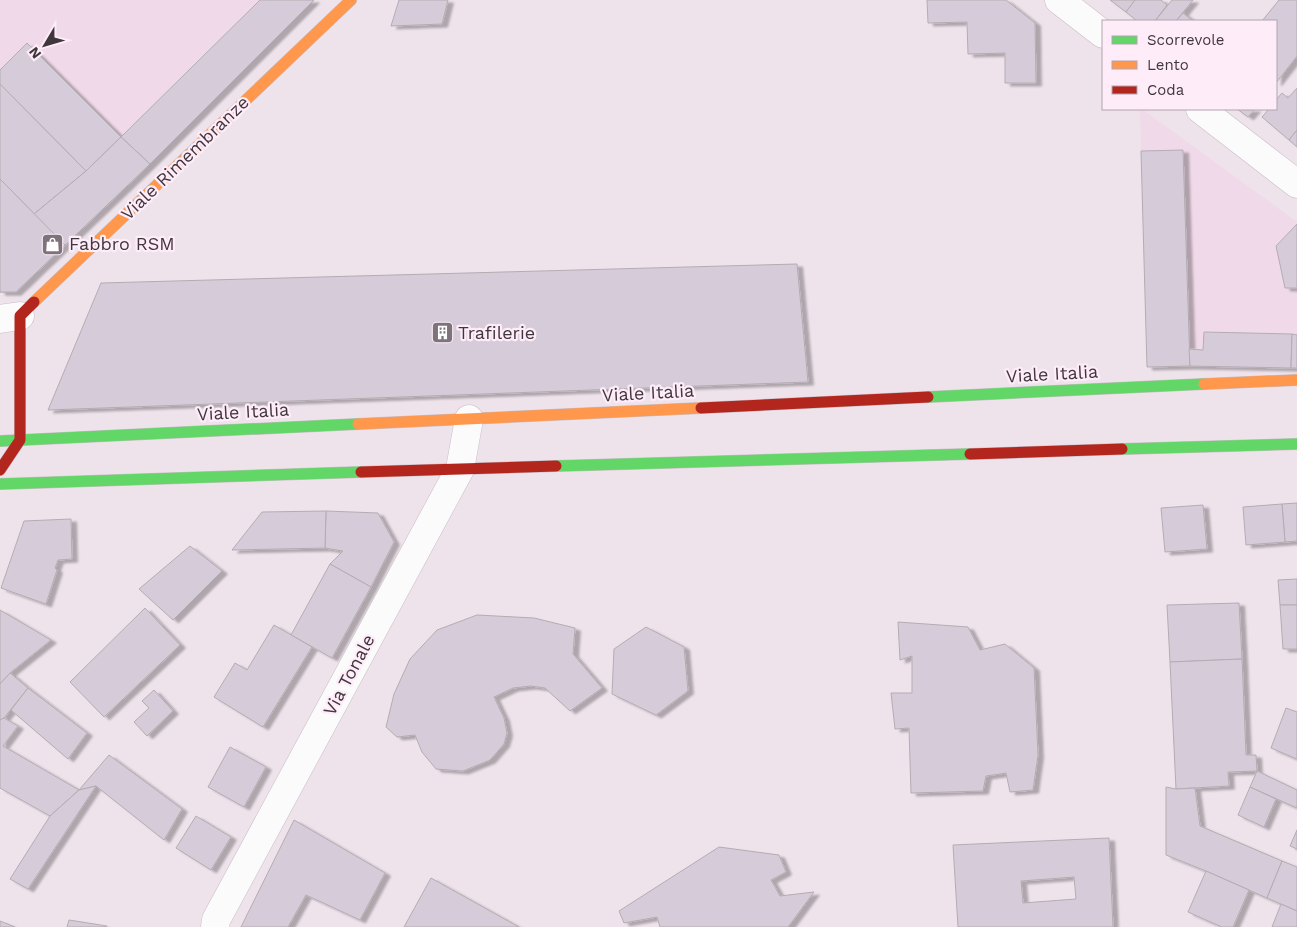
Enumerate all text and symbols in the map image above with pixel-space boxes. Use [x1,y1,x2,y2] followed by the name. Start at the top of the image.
[20,20,70,70] north arrow
[1102,20,1277,110] legend
[1147,31,1225,49] text: Scorrevole
[25,44,44,62] text: N
[1147,56,1189,74] text: Lento
[1147,81,1185,99] text: Coda
[116,91,253,224] street label: Viale Rimembranze
[41,232,65,256] shop icon: Fabbro RSM
[69,233,175,254] place label: Fabbro RSM
[430,321,454,345] building icon: Trafilerie
[458,322,535,343] place label: Trafilerie
[1005,361,1099,386] street label: Viale Italia
[601,380,695,405] street label: Viale Italia
[196,399,290,424] street label: Viale Italia
[318,631,379,719] street label: Via Tonale

